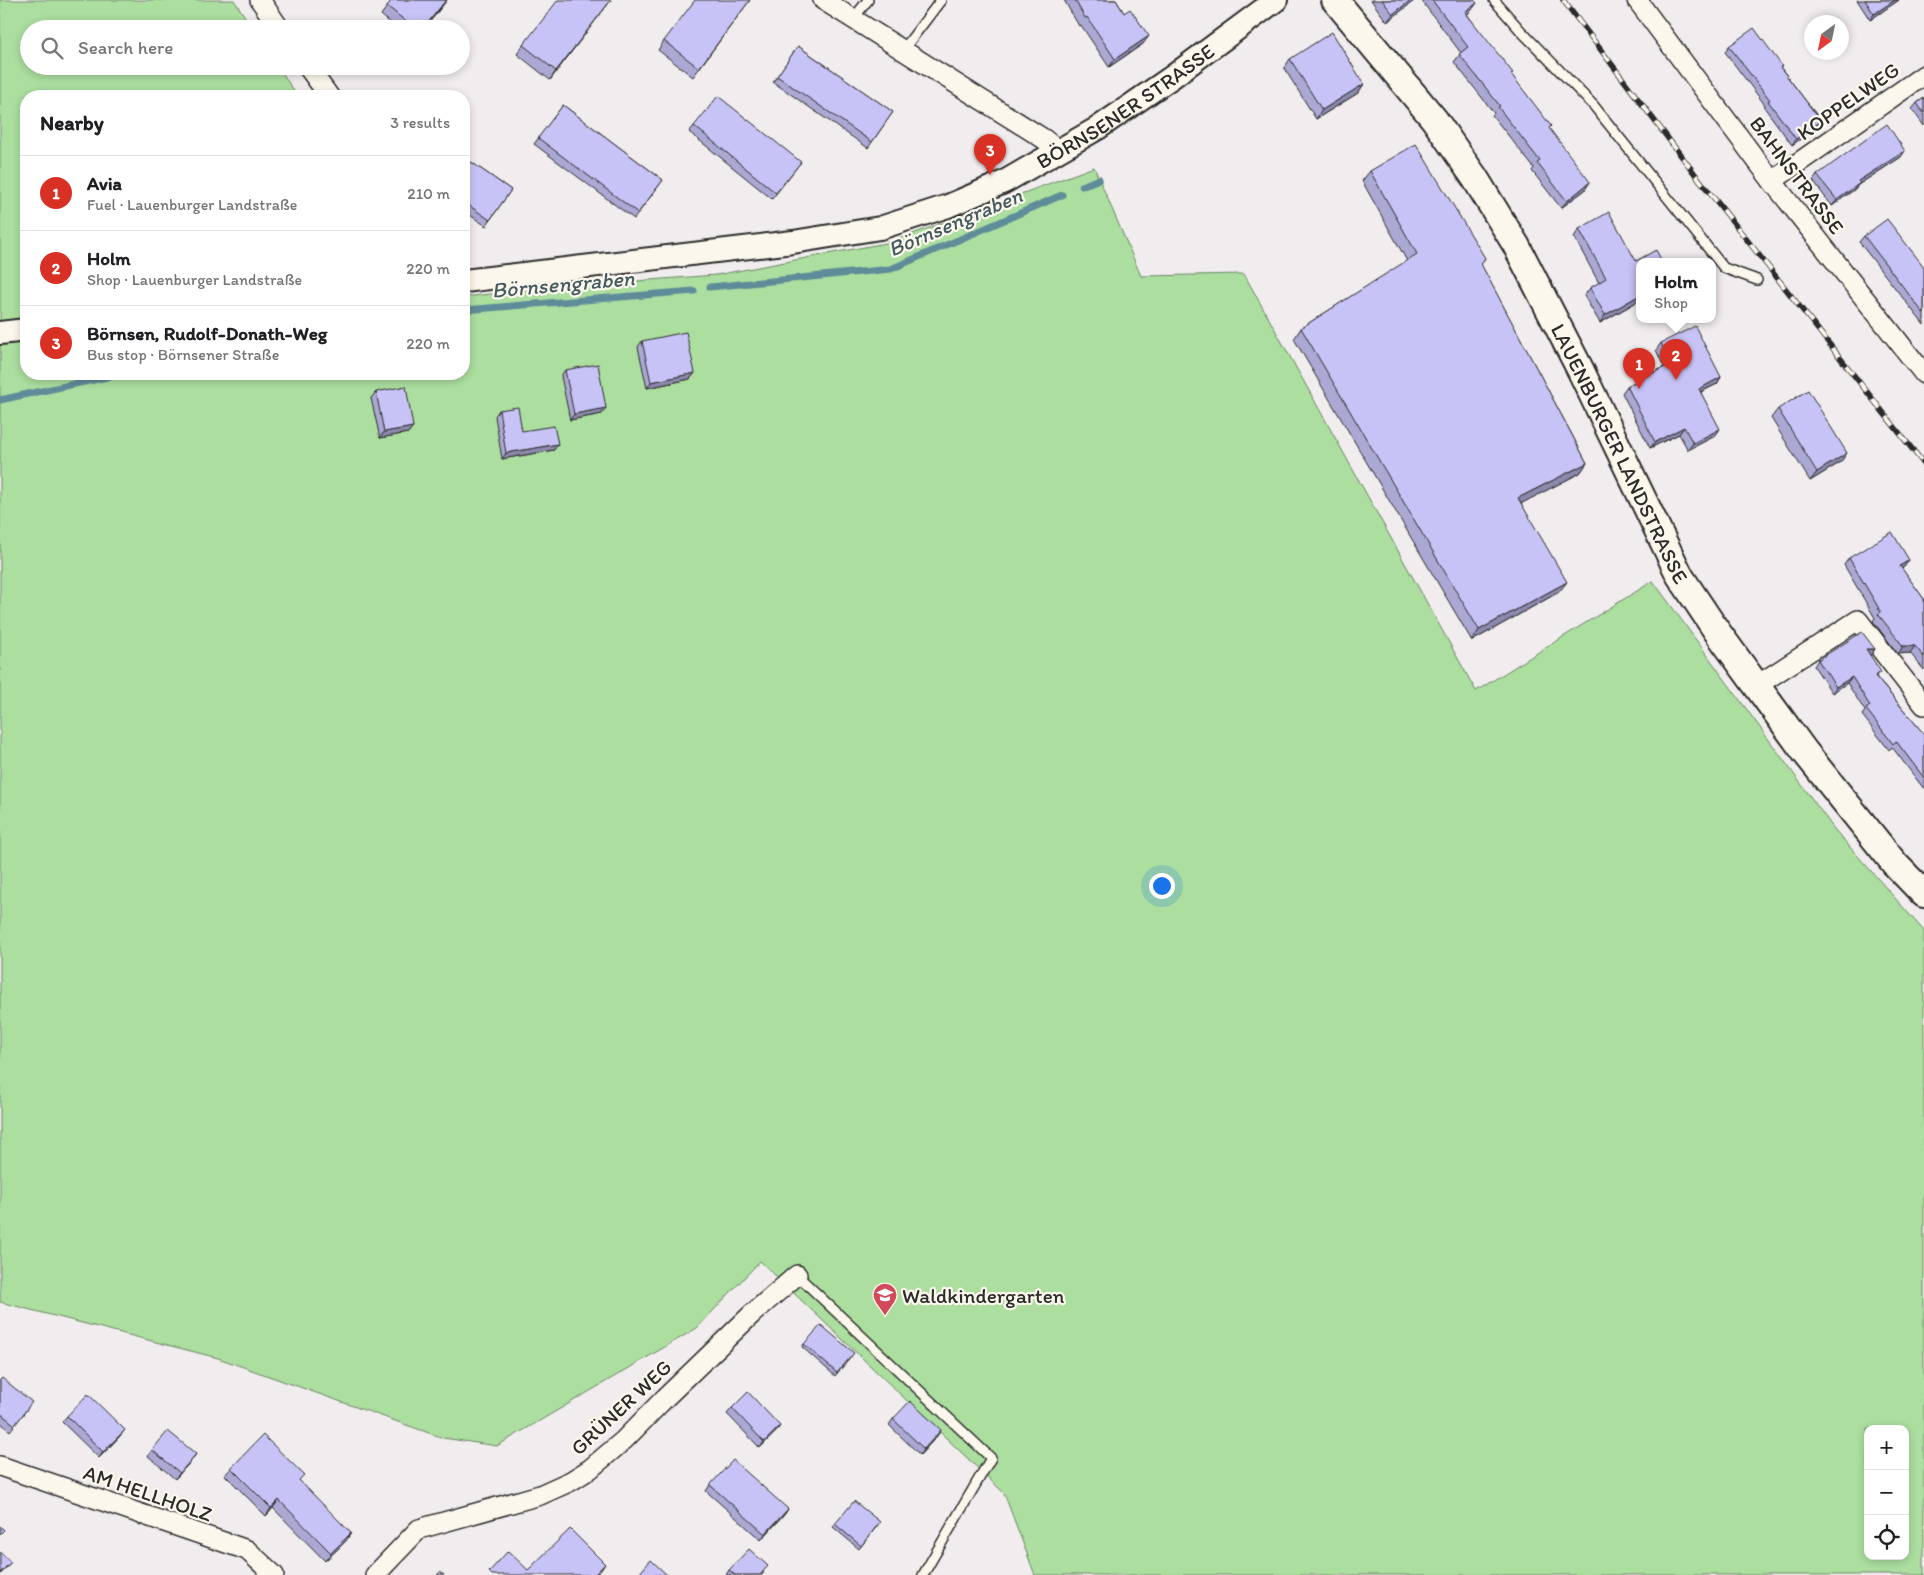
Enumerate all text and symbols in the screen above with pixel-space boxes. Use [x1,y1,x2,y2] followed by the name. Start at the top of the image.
[1804,15,1849,60] north arrow
[20,20,470,75] search box
[38,34,66,62] icon: search
[78,36,173,59] text: Search here
[1032,38,1219,173] street label: BÖRNSENER STRASSE
[1792,57,1904,145] street label: KOPPELWEG
[40,110,104,135] text: Nearby
[1745,111,1849,239] street label: BAHNSTRASSE
[390,113,450,132] text: 3 results
[974,134,1006,175] pin: 3
[87,172,122,195] text: Avia
[884,181,1026,262] water label: Börnsengraben
[52,184,60,203] text: 1
[407,184,450,203] text: 210 m
[87,195,297,214] text: Fuel · Lauenburger Landstraße
[87,247,131,270] text: Holm
[1636,258,1716,323] popup
[52,259,60,278] text: 2
[406,259,450,278] text: 220 m
[490,264,636,304] water label: Börnsengraben
[87,270,302,289] text: Shop · Lauenburger Landstraße
[1654,270,1698,293] text: Holm
[1654,293,1688,312] text: Shop
[1546,319,1694,588] street label: LAUENBURGER LANDSTRASSE
[87,322,327,345] text: Börnsen, Rudolf-Donath-Weg
[52,334,60,353] text: 3
[406,334,450,353] text: 220 m
[1660,339,1692,380] pin: 2
[87,345,279,364] text: Bus stop · Börnsener Straße
[1623,348,1655,389] pin: 1
[1149,873,1175,899] your location
[872,1282,898,1316] school or university icon: Waldkindergarten
[902,1283,1065,1308] place label: Waldkindergarten
[565,1354,677,1460] street label: GRÜNER WEG
[1864,1425,1909,1560] map controls
[1864,1425,1909,1470] button: +
[80,1459,216,1527] street label: AM HELLHOLZ
[1864,1470,1909,1515] button: −
[1864,1515,1909,1560] button: locate

